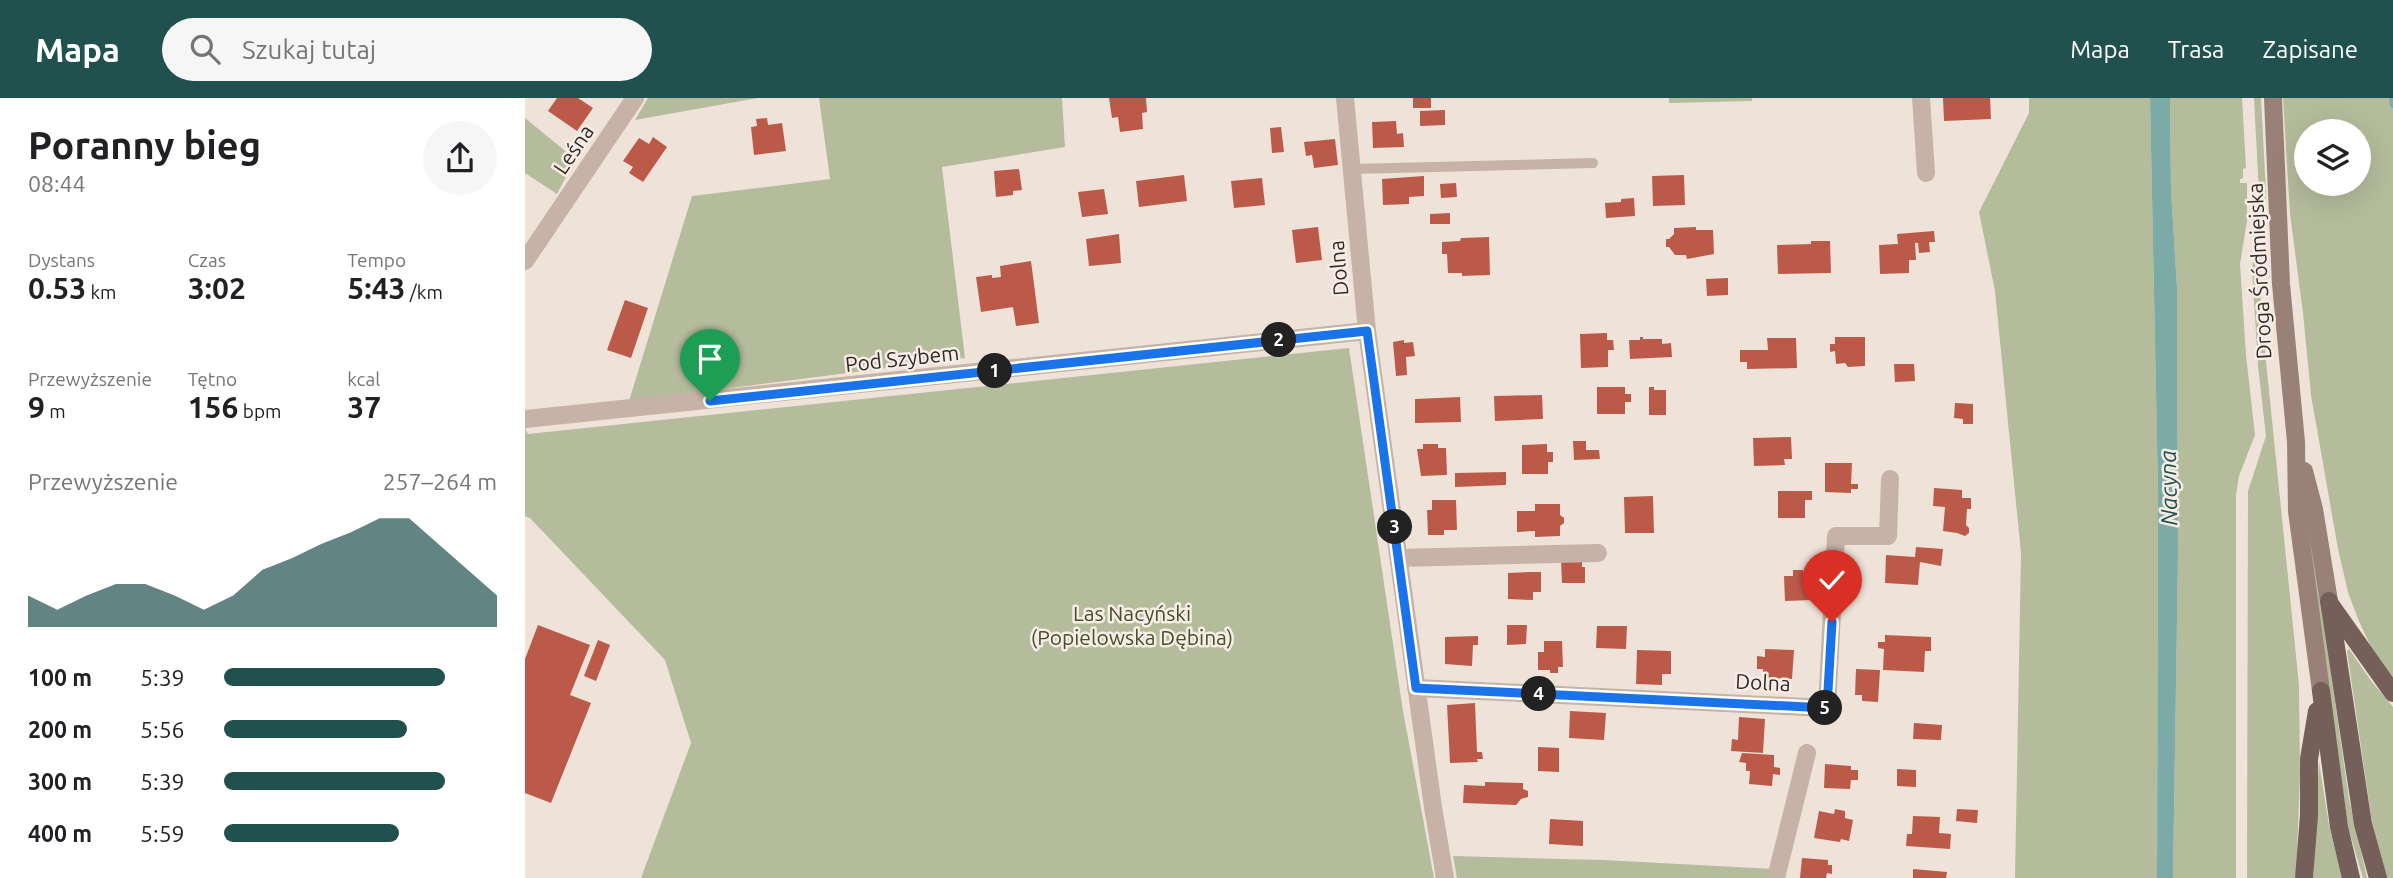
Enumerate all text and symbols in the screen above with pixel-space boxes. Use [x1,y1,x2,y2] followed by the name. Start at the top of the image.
[162,18,652,81] search box
[186,30,224,68] icon: search
[35,31,120,68] text: Mapa
[242,35,376,64] text: Szukaj tutaj
[2070,36,2130,63] text: Mapa
[2168,36,2224,63] text: Trasa
[2262,36,2358,63] text: Zapisane
[2294,119,2371,196] map controls
[2294,119,2371,196] button: layers
[548,120,598,178] street label: Leśna
[423,121,497,195] button: share
[28,124,261,166] text: Poranny bieg
[28,171,86,196] text: 08:44
[2242,182,2276,360] street label: Droga Śródmiejska
[1324,239,1352,297] street label: Dolna
[28,249,95,271] text: Dystans
[188,249,226,271] text: Czas
[347,249,406,271] text: Tempo
[28,271,86,305] text: 0.53
[188,271,246,305] text: 3:02
[347,271,405,305] text: 5:43
[86,281,116,303] text: km
[405,281,443,303] text: /km
[1261,322,1297,358] pin: 2
[1273,328,1284,350] text: 2
[680,329,740,401] pin
[691,340,729,378] icon: arrive
[844,340,960,376] street label: Pod Szybem
[977,354,1013,388] pin: 1
[989,359,1000,381] text: 1
[28,368,152,390] text: Przewyższenie
[188,368,237,390] text: Tętno
[347,368,380,390] text: kcal
[28,390,45,424] text: 9
[188,390,238,424] text: 156
[347,390,381,424] text: 37
[45,400,66,422] text: m
[238,400,281,422] text: bpm
[2155,450,2181,526] water label: Nacyna
[28,469,178,494] text: Przewyższenie
[383,469,497,494] text: 257–264 m
[1377,510,1413,544] pin: 3
[1389,515,1400,537] text: 3
[1802,550,1862,622] pin
[1813,561,1851,599] icon: check
[1031,601,1233,649] park label: Las Nacyński (Popielowska Dębina)
[28,665,92,690] text: 100 m
[140,665,185,690] text: 5:39
[1735,669,1791,695] street label: Dolna
[1521,676,1557,712] pin: 4
[1533,682,1544,704] text: 4
[1807,690,1843,726] pin: 5
[1819,696,1830,718] text: 5
[28,717,92,742] text: 200 m
[140,717,185,742] text: 5:56
[28,769,92,794] text: 300 m
[140,769,185,794] text: 5:39
[28,821,92,846] text: 400 m
[140,821,185,846] text: 5:59

